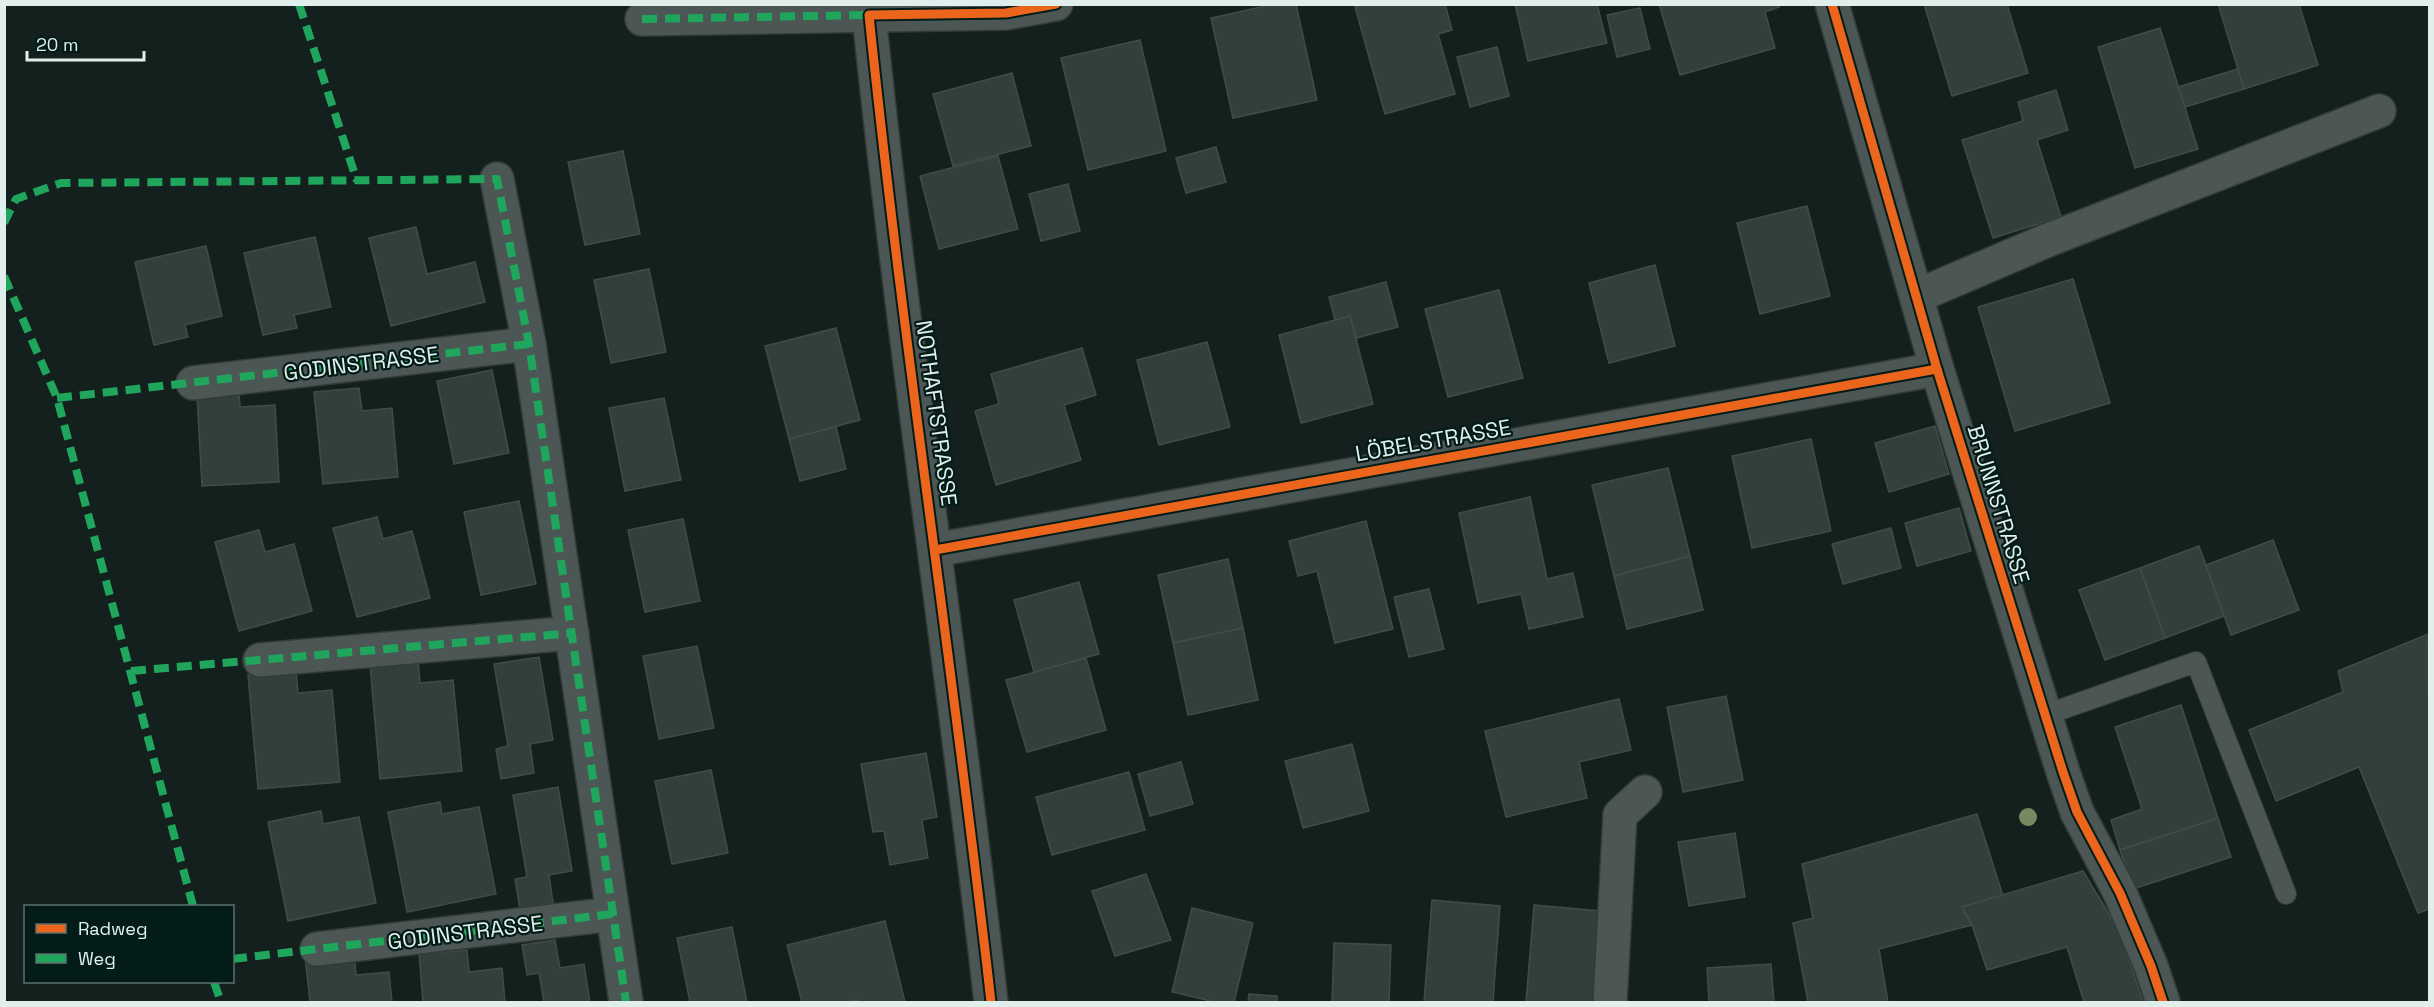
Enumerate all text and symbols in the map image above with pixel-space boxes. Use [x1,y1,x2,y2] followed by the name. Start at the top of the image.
[27,24,144,62] scale bar
[36,33,79,56] text: 20 m
[910,318,964,508] street label: NOTHAFTSTRASSE
[282,340,440,386] street label: GODINSTRASSE
[1353,413,1513,467] street label: LÖBELSTRASSE
[1961,421,2037,587] street label: BRUNNSTRASSE
[24,905,234,983] legend
[386,909,544,955] street label: GODINSTRASSE
[78,917,148,940] text: Radweg
[78,947,116,970] text: Weg

